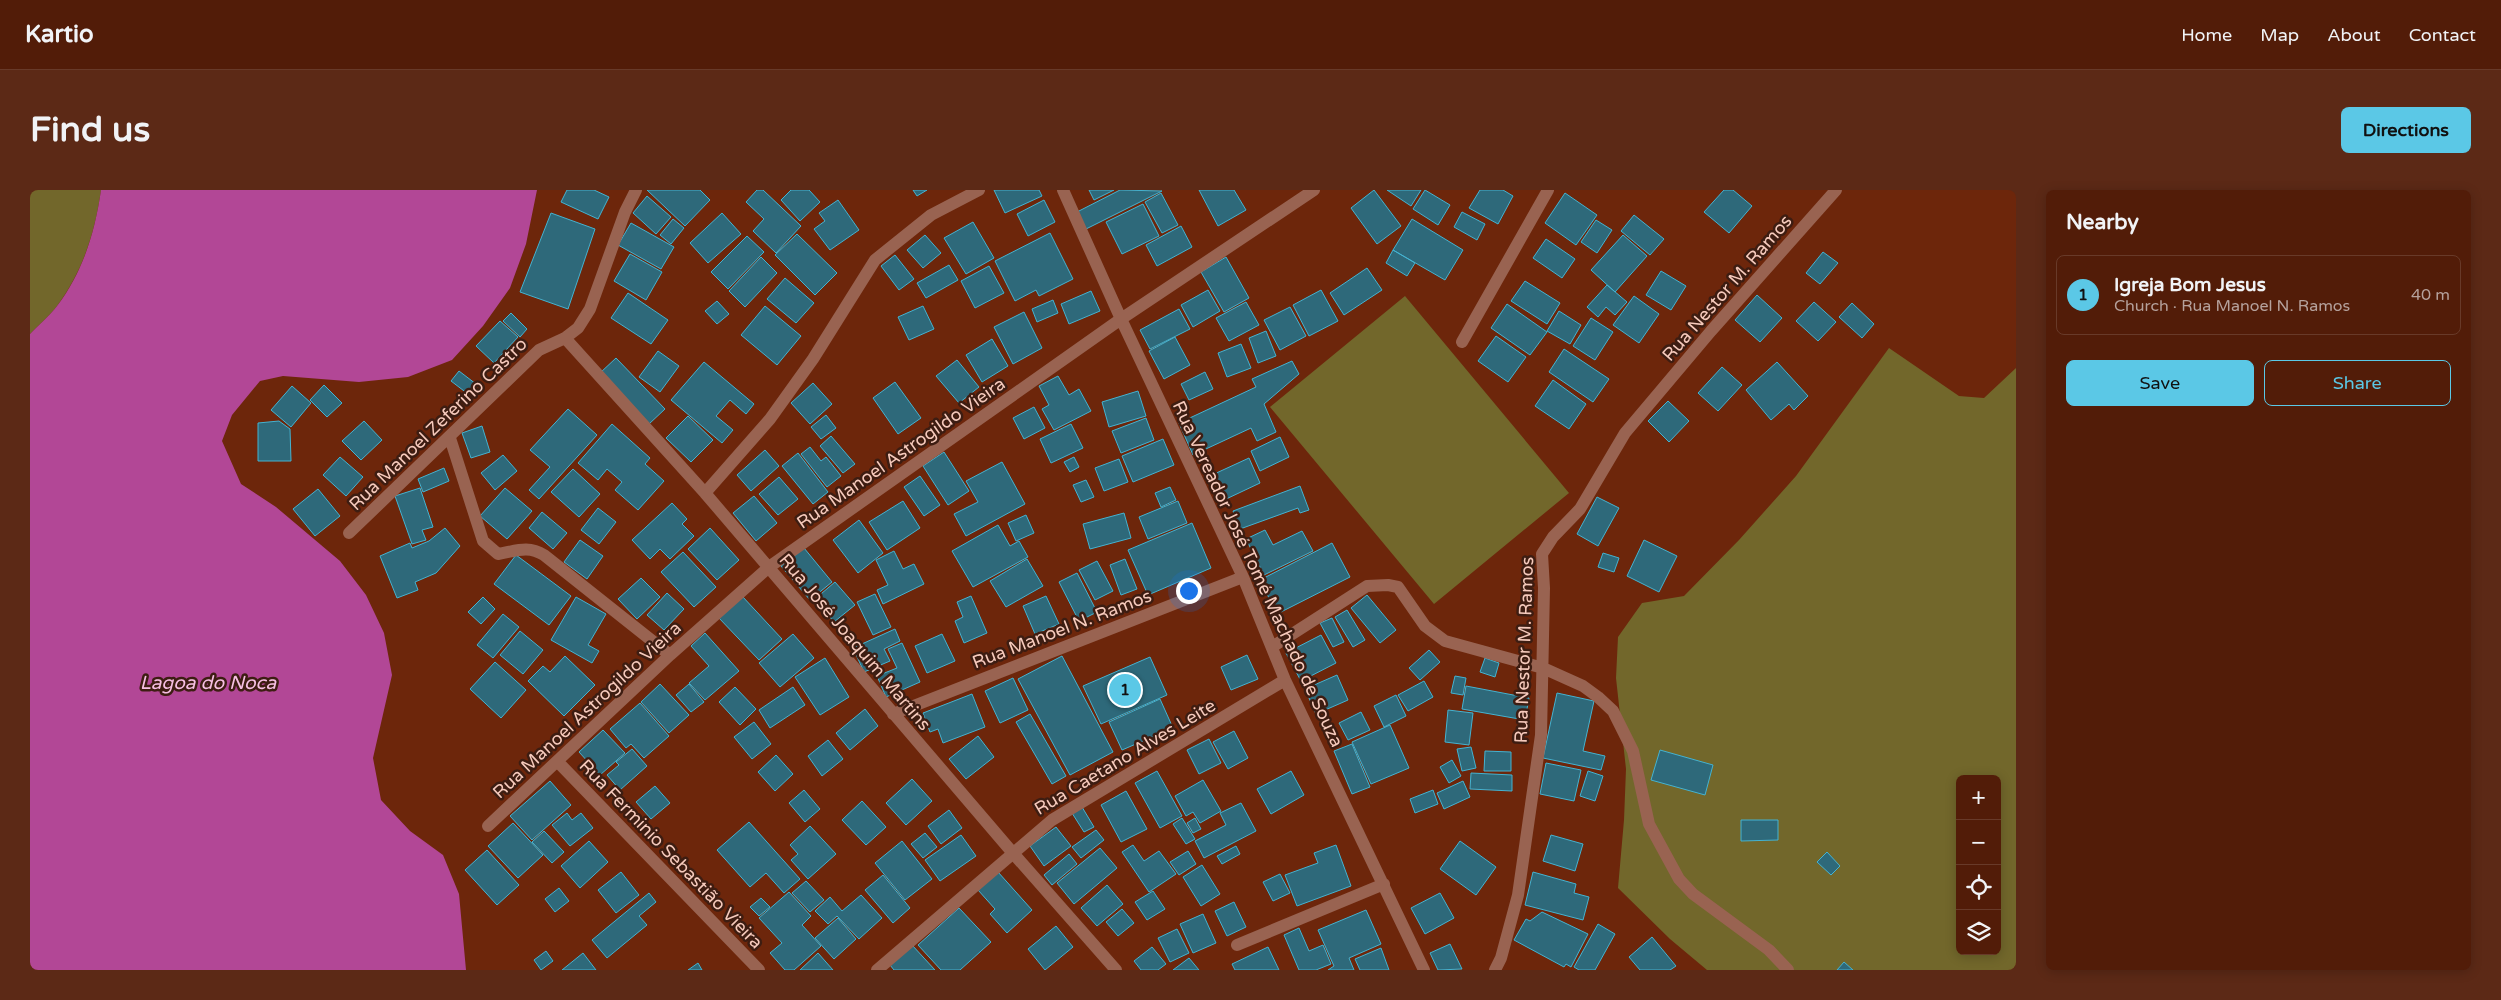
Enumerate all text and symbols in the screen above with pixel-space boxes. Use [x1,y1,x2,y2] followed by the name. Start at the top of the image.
[25,20,94,49] text: Kartio
[2181,24,2232,46] text: Home
[2260,24,2299,46] text: Map
[2327,24,2381,46] text: About
[2409,24,2476,46] text: Contact
[2341,107,2471,153] button: Directions
[30,109,150,151] text: Find us
[1657,210,1797,366] street label: Rua Nestor M. Ramos
[2066,210,2139,235] text: Nearby
[2114,274,2266,296] text: Igreja Bom Jesus
[2078,285,2088,305] text: 1
[2411,285,2450,305] text: 40 m
[2114,296,2350,316] text: Church · Rua Manoel N. Ramos
[344,333,532,515] street label: Rua Manoel Zeferino Castro
[2066,360,2254,406] button: Save
[2264,360,2451,406] button: Share
[792,372,1010,534] street label: Rua Manoel Astrogildo Vieira
[1168,397,1348,751] street label: Rua Vereador José Tomé Machado de Souza
[775,549,935,735] street label: Rua José Joaquim Martins
[1510,556,1538,744] street label: Rua Nestor M. Ramos
[1176,578,1202,604] your location
[969,585,1155,673] street label: Rua Manoel N. Ramos
[488,617,686,803] street label: Rua Manoel Astrogildo Vieira
[1109,671,1141,709] pin: 1
[140,672,278,694] water label: Lagoa do Noca
[1030,694,1220,820] street label: Rua Caetano Alves Leite
[575,755,767,953] street label: Rua Ferminio Sebastião Vieira
[1956,775,2001,955] map controls
[1956,775,2001,820] button: +
[1956,820,2001,865] button: −
[1956,865,2001,910] button: locate
[1956,910,2001,955] button: layers

